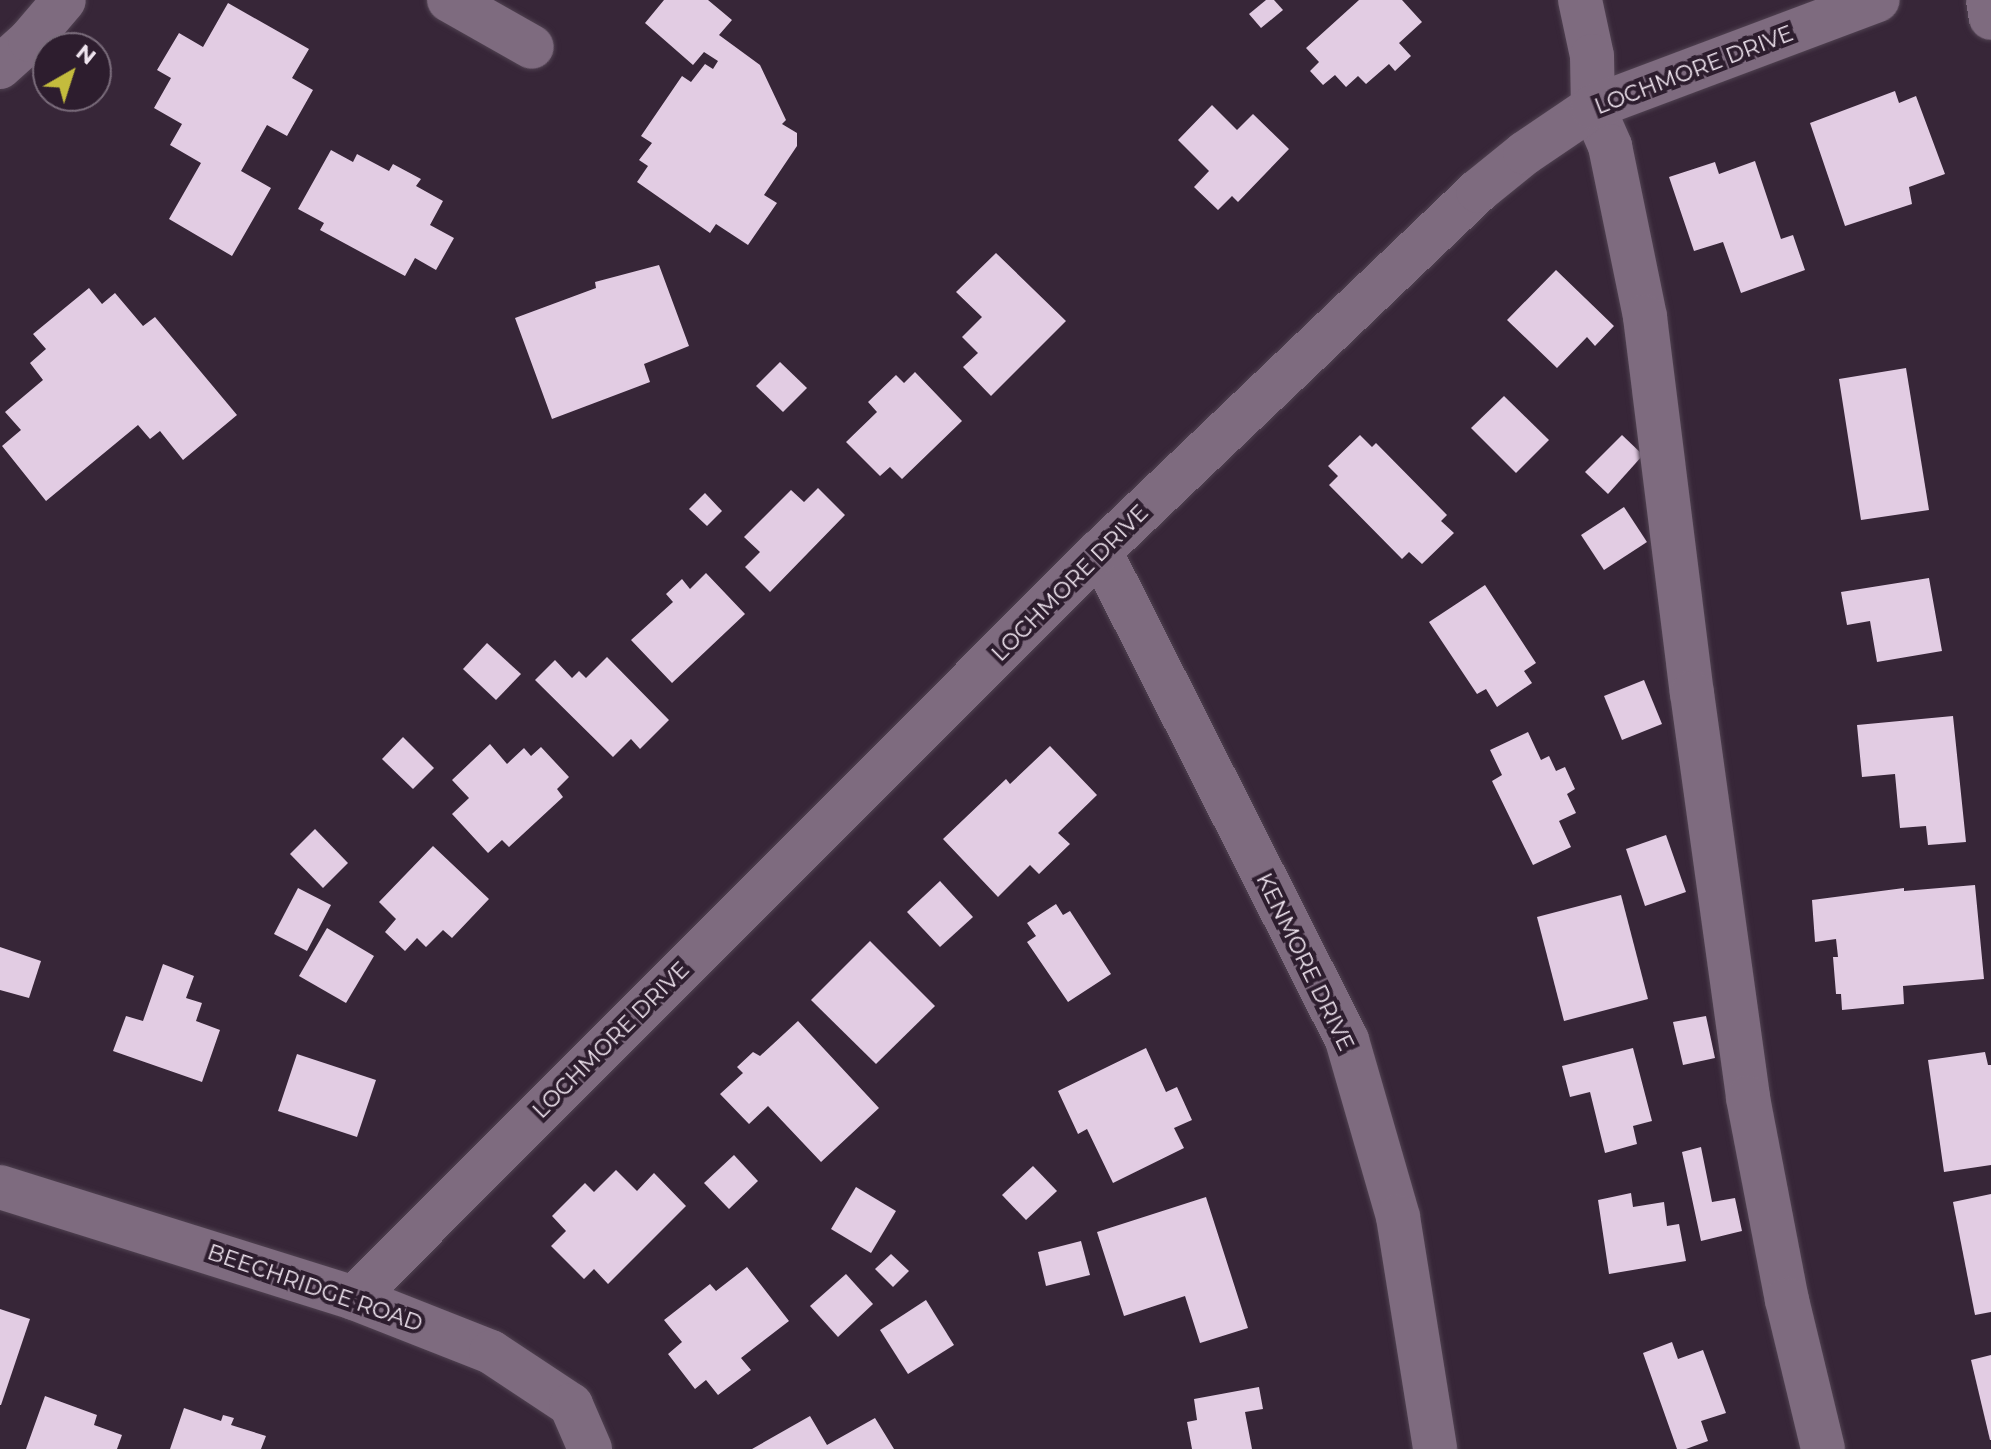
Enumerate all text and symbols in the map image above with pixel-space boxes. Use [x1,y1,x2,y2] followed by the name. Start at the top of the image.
[1591,20,1797,120] street label: LOCHMORE DRIVE
[32,32,112,112] north arrow
[71,38,102,71] text: N
[986,499,1154,667] street label: LOCHMORE DRIVE
[1251,869,1359,1055] street label: KENMORE DRIVE
[527,956,695,1124] street label: LOCHMORE DRIVE
[204,1239,426,1337] street label: BEECHRIDGE ROAD

